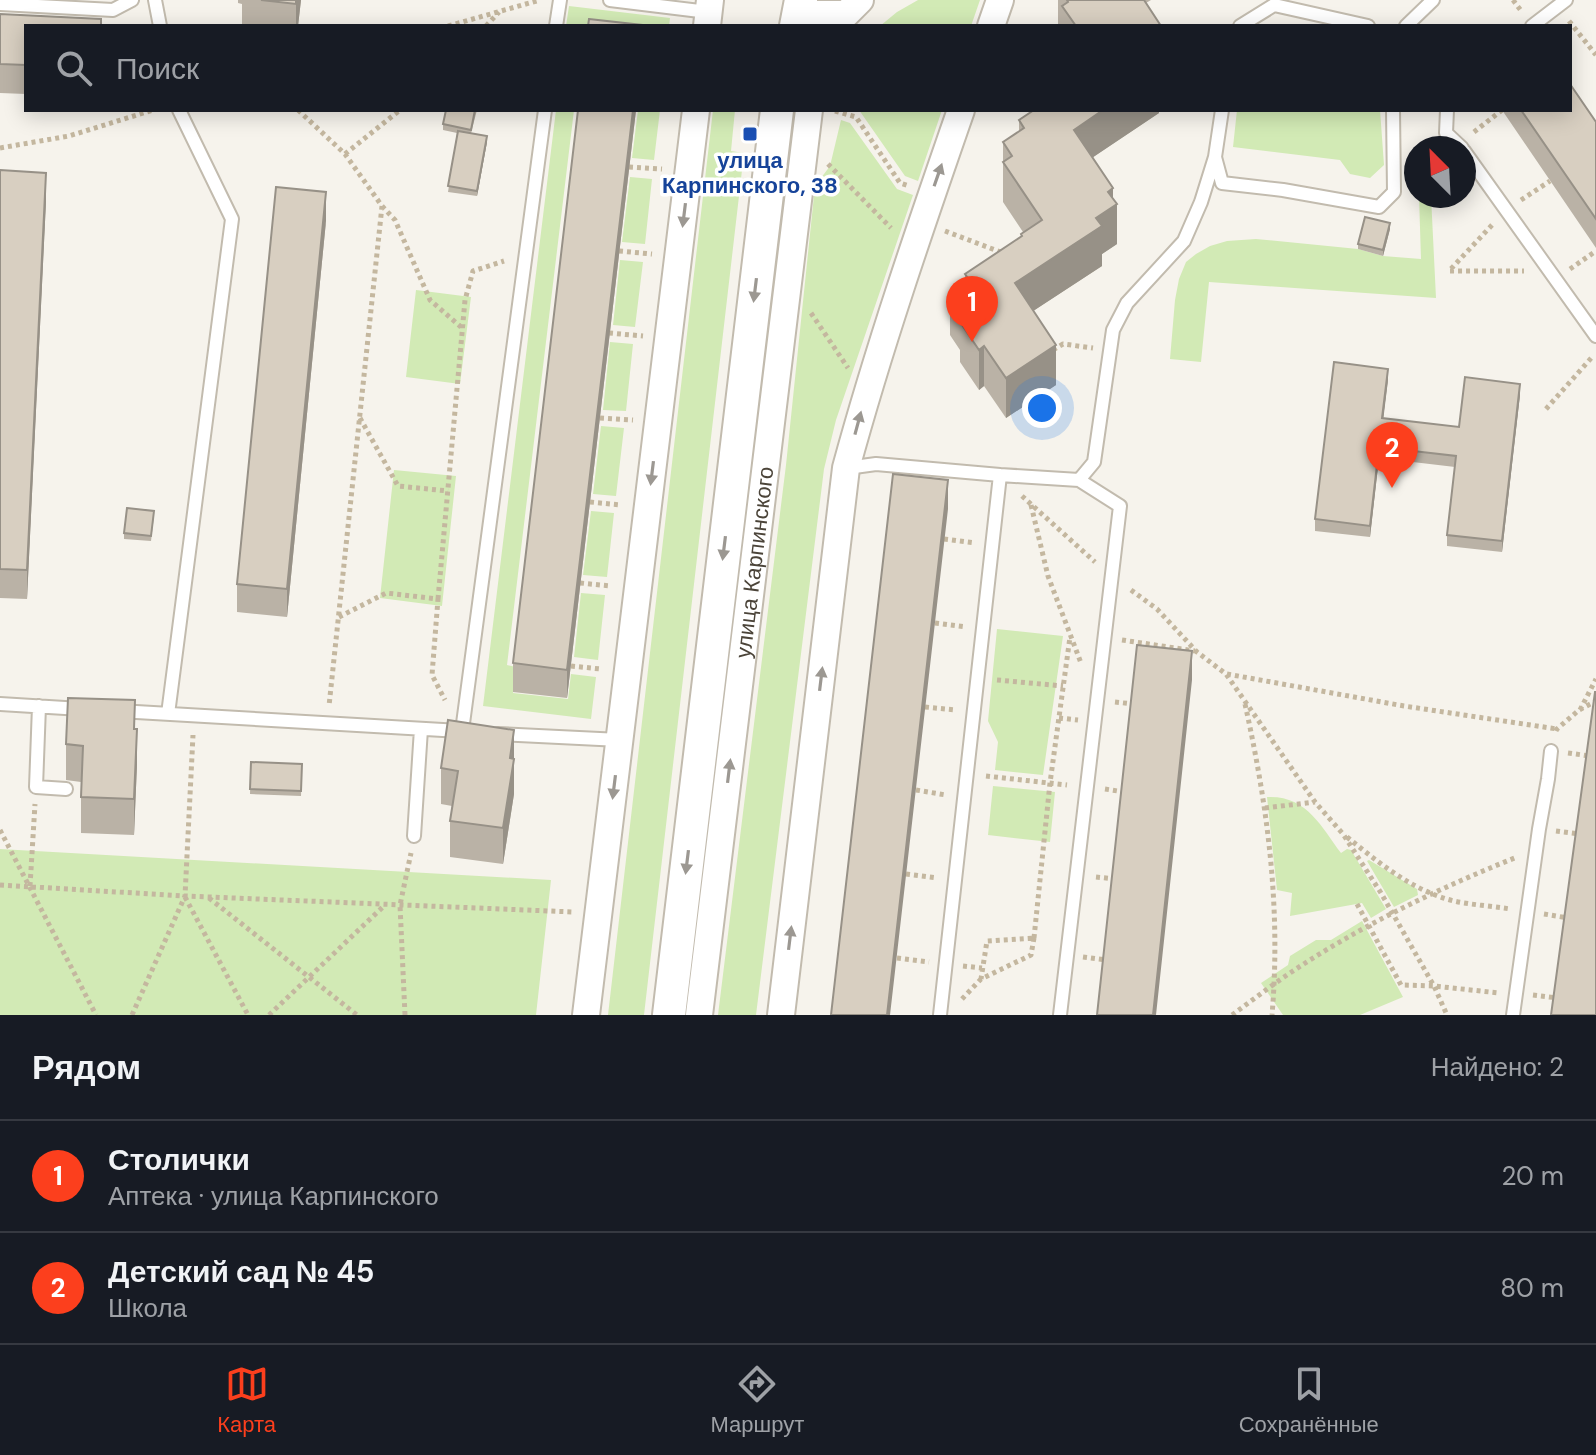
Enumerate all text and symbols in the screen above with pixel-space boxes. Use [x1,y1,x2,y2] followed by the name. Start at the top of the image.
[24,24,1572,112] search box
[52,46,96,90] icon: search
[116,49,199,88] text: Поиск
[741,125,759,143] marker: улица Карпинского, 38
[1404,136,1476,208] north arrow
[662,146,838,200] place label: улица Карпинского, 38
[933,163,945,187] one-way arrow
[677,203,690,228] one-way arrow
[946,276,998,342] pin: 1
[748,278,761,303] one-way arrow
[1022,388,1062,428] your location
[853,410,865,435] one-way arrow
[1366,422,1418,488] pin: 2
[645,461,658,486] one-way arrow
[728,465,781,660] street label: улица Карпинского
[718,536,731,561] one-way arrow
[815,666,828,691] one-way arrow
[722,758,735,783] one-way arrow
[607,775,620,800] one-way arrow
[680,850,693,875] one-way arrow
[784,925,797,950] one-way arrow
[32,1045,141,1090] text: Рядом
[1431,1050,1564,1084] text: Найдено: 2
[108,1140,250,1179] text: Столички
[53,1159,63,1193] text: 1
[1501,1159,1564,1193] text: 20 m
[108,1179,439,1213] text: Аптека · улица Карпинского
[108,1252,374,1291] text: Детский сад № 45
[50,1271,66,1305] text: 2
[1500,1271,1564,1305] text: 80 m
[108,1291,187,1325] text: Школа
[217,1362,276,1439] tab: Карта
[711,1362,804,1439] tab: Маршрут
[1239,1362,1379,1439] tab: Сохранённые

